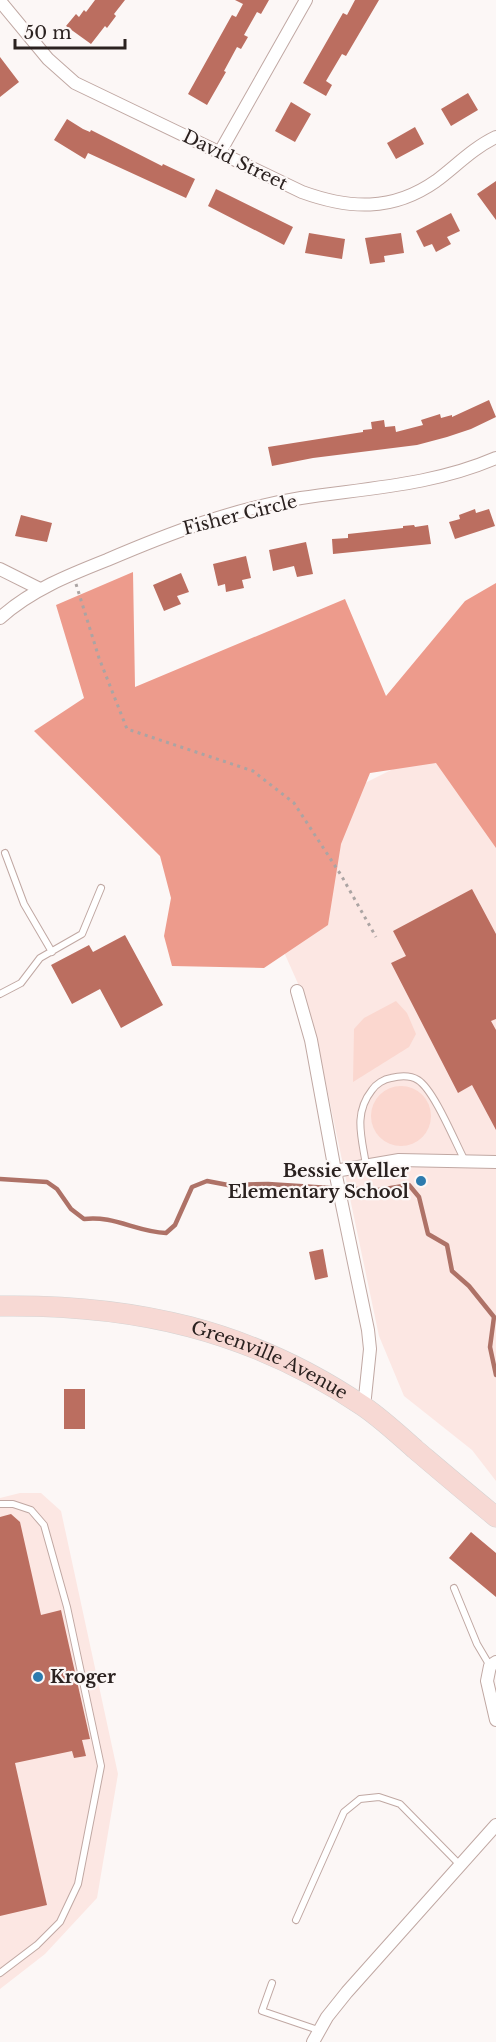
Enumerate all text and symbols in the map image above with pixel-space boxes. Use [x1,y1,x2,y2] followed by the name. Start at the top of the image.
[15,12,124,50] scale bar
[24,22,72,44] text: 50 m
[179,125,291,195] street label: David Street
[181,490,299,540] street label: Fisher Circle
[228,1160,410,1203] place label: Bessie Weller Elementary School
[414,1174,428,1188] marker: Bessie Weller Elementary School
[189,1317,352,1404] street label: Greenville Avenue
[50,1666,116,1688] place label: Kroger
[31,1670,45,1684] marker: Kroger

